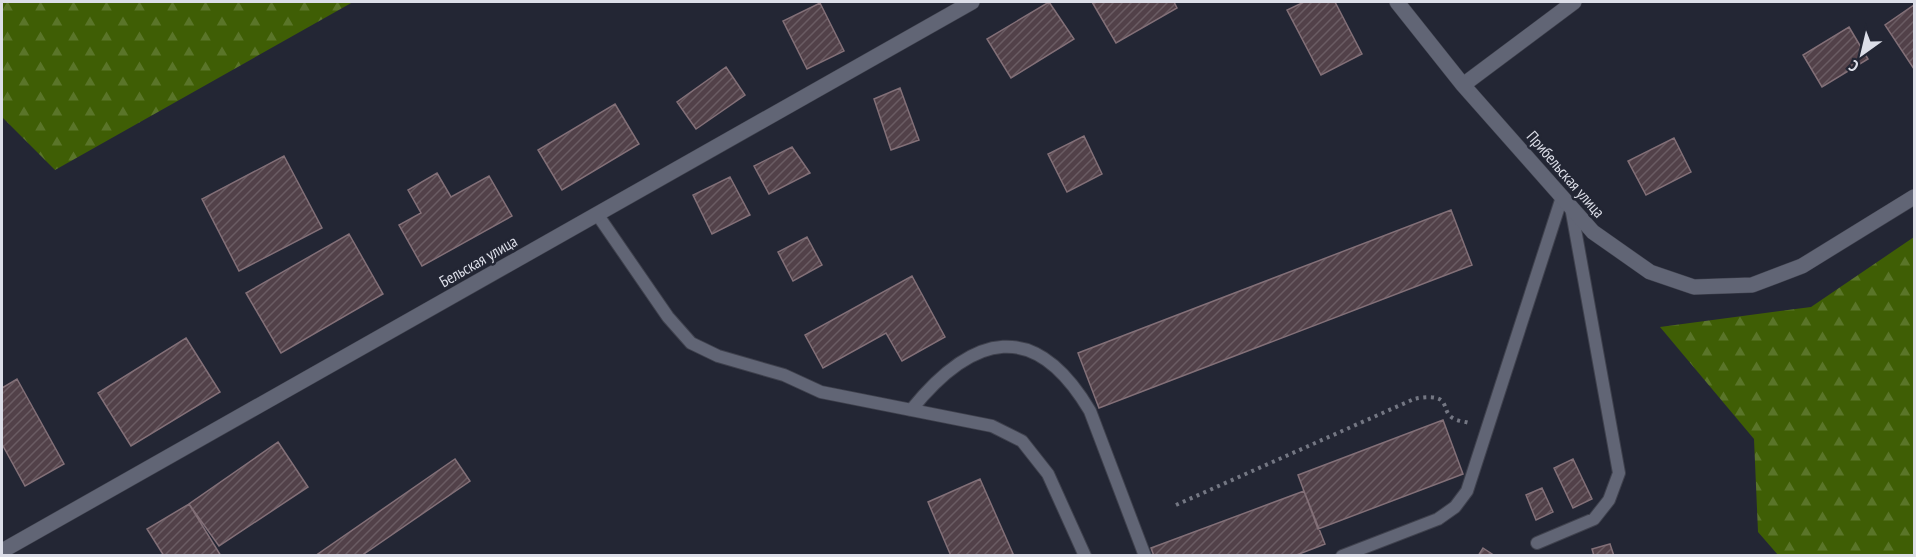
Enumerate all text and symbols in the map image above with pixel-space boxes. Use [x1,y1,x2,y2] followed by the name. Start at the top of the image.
[1832,24,1892,84] north arrow
[1844,56,1862,77] text: С
[1523,126,1609,222] street label: Прибельская улица
[436,231,520,291] street label: Бельская улица

